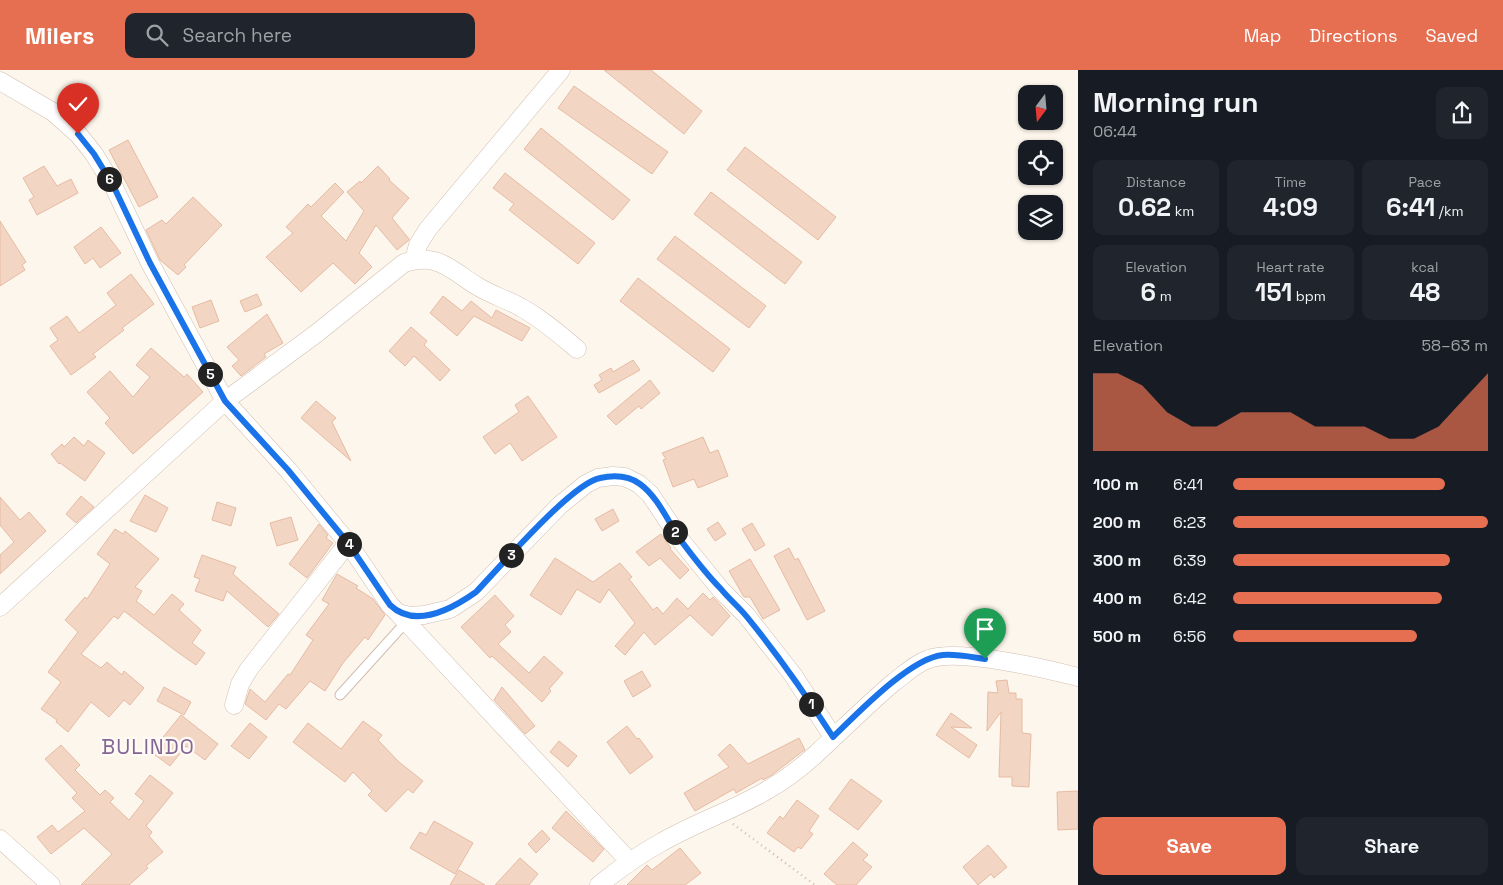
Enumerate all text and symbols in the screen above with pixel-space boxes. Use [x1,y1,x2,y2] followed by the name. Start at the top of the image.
[125,13,475,58] search box
[25,20,95,51] text: Milers
[143,21,171,49] icon: search
[183,23,292,48] text: Search here
[1244,24,1281,47] text: Map
[1309,24,1398,47] text: Directions
[1426,24,1478,47] text: Saved
[57,83,99,134] pin
[1093,84,1258,120] text: Morning run
[1018,85,1062,130] north arrow
[1018,85,1063,240] map controls
[1436,87,1488,139] button: share
[64,90,92,118] icon: check
[1093,121,1137,142] text: 06:44
[1018,140,1063,185] button: locate
[96,166,122,192] pin: 6
[105,170,114,188] text: 6
[1126,173,1186,191] text: Distance
[1275,173,1306,191] text: Time
[1408,173,1441,191] text: Pace
[1118,191,1171,223] text: 0.62
[1263,191,1318,223] text: 4:09
[1386,191,1435,223] text: 6:41
[1018,195,1063,240] button: layers
[1171,202,1194,220] text: km
[1435,202,1464,220] text: /km
[1125,258,1187,276] text: Elevation
[1257,258,1324,276] text: Heart rate
[1411,258,1438,276] text: kcal
[1141,276,1156,308] text: 6
[1255,276,1292,308] text: 151
[1409,276,1440,308] text: 48
[1156,287,1172,305] text: m
[1292,287,1326,305] text: bpm
[1093,335,1163,356] text: Elevation
[1421,335,1488,356] text: 58–63 m
[198,362,222,386] pin: 5
[206,365,215,383] text: 5
[1093,474,1139,495] text: 100 m
[1173,474,1203,495] text: 6:41
[1093,512,1141,533] text: 200 m
[1173,512,1206,533] text: 6:23
[662,520,688,544] pin: 2
[671,523,680,541] text: 2
[336,532,362,556] pin: 4
[345,535,354,553] text: 4
[498,542,524,568] pin: 3
[507,546,516,564] text: 3
[1093,550,1141,571] text: 300 m
[1173,550,1206,571] text: 6:39
[1093,588,1142,609] text: 400 m
[1173,588,1207,609] text: 6:42
[964,608,1006,659] pin
[971,615,999,643] icon: arrive
[1093,626,1141,647] text: 500 m
[1173,626,1206,647] text: 6:56
[798,692,824,716] pin: 1
[808,695,815,713] text: 1
[101,733,195,760] district label: BULINDO
[1093,817,1286,875] button: Save
[1296,817,1488,875] button: Share

